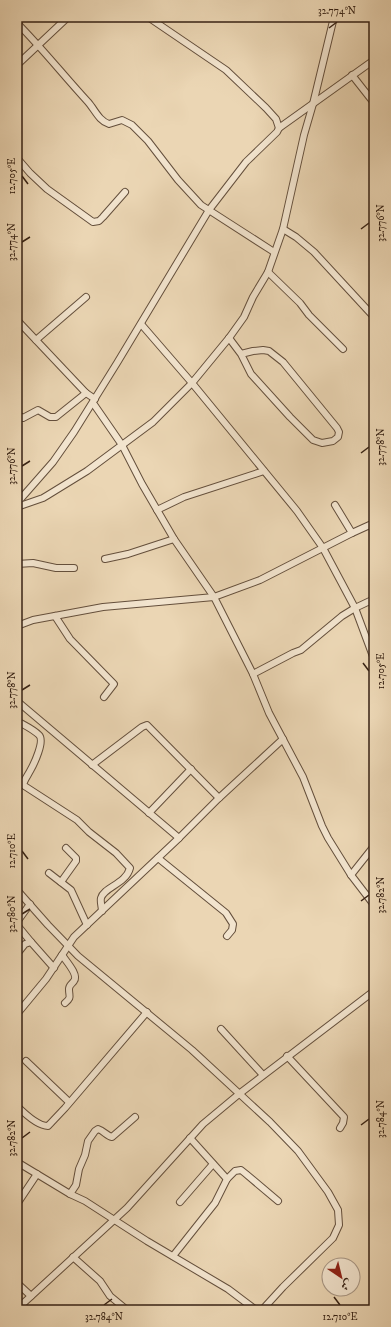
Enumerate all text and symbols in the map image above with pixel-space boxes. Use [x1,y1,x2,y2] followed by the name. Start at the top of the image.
[318,5,356,17] text: 32.774°N
[6,158,18,194] text: 12.705°E
[375,204,387,242] text: 32.776°N
[6,223,18,261] text: 32.774°N
[375,428,387,466] text: 32.778°N
[6,447,18,485] text: 32.776°N
[375,653,387,689] text: 12.705°E
[6,671,18,709] text: 32.778°N
[6,833,18,869] text: 12.710°E
[375,876,387,914] text: 32.782°N
[6,895,18,933] text: 32.780°N
[375,1100,387,1138] text: 32.784°N
[6,1119,18,1157] text: 32.782°N
[321,1257,361,1297] north arrow
[338,1276,355,1293] text: ش
[85,1311,123,1323] text: 32.784°N
[322,1311,358,1323] text: 12.710°E

